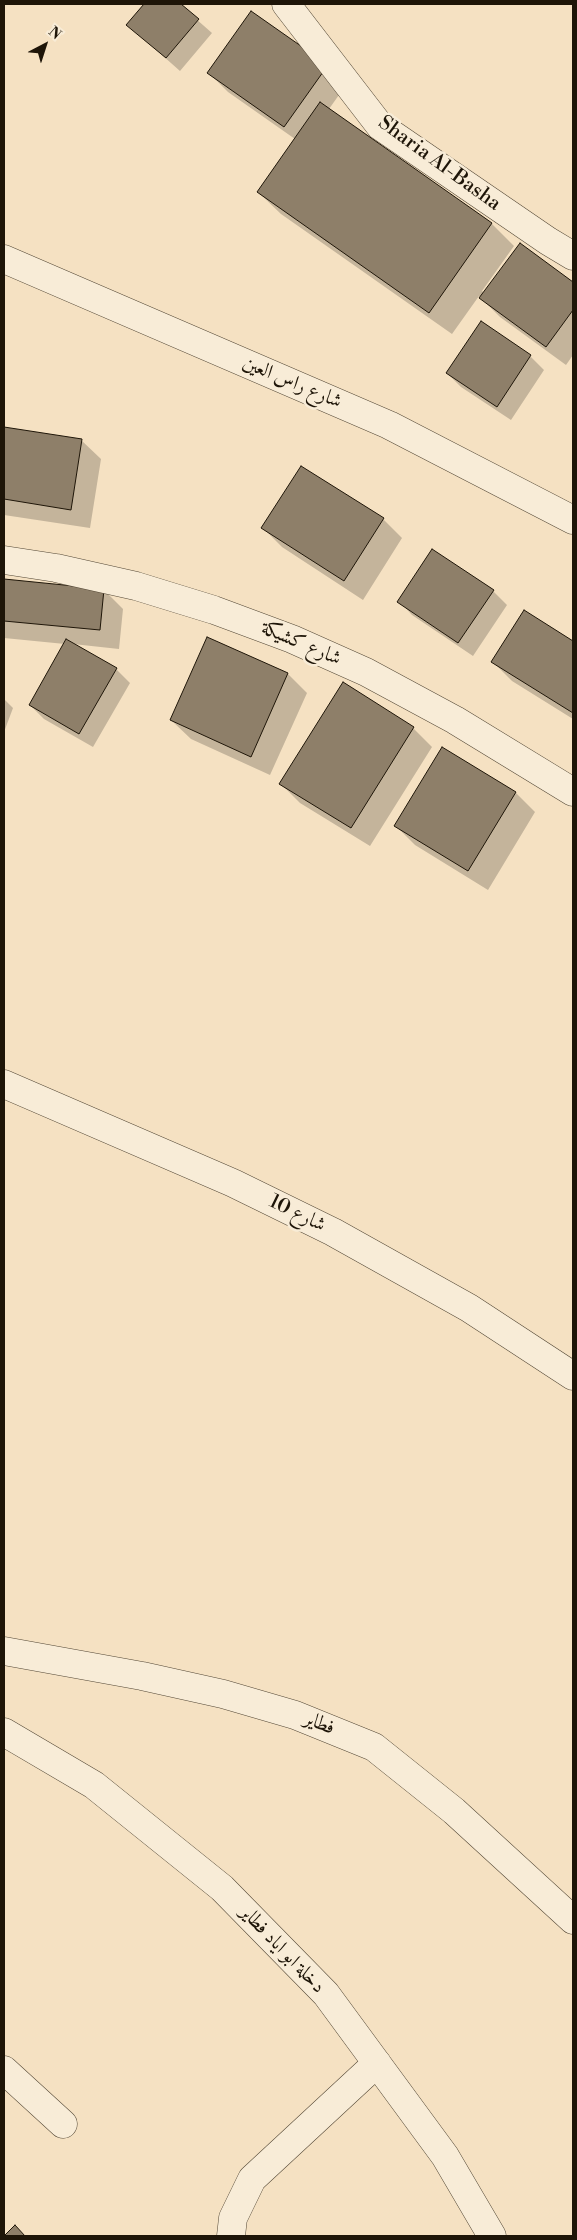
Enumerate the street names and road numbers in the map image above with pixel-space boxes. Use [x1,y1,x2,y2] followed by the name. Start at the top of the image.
[373,111,505,217] street label: Sharia Al-Basha
[239,351,345,415] street label: شارع راس العين
[258,616,344,672] street label: شارع كشيكة
[265,1190,329,1238] street label: شارع 10
[300,1707,338,1741] street label: فطاير
[234,1901,330,1999] street label: دخلة ابو اياد فطاير

